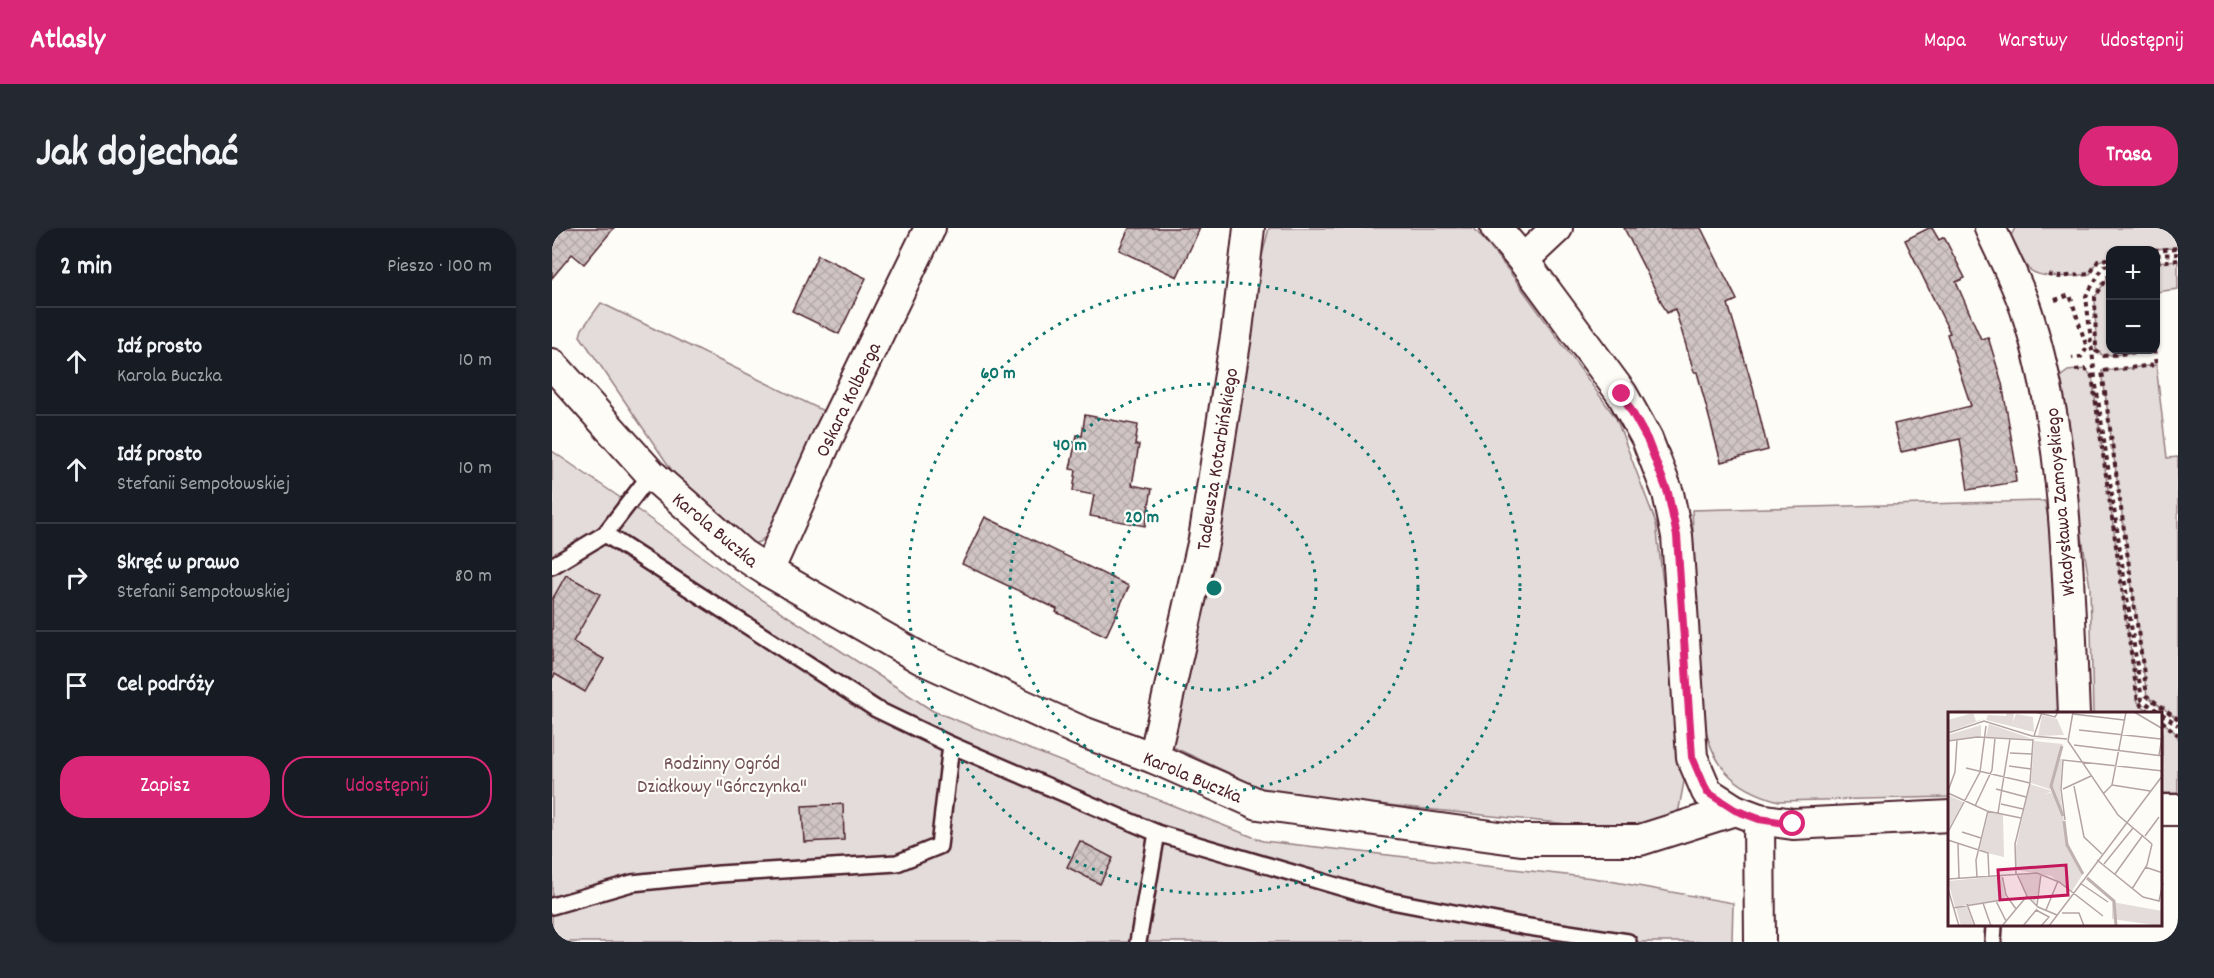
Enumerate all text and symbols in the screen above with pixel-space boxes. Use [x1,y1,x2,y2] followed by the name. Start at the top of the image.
[30,22,105,62] text: Atlasly
[1924,27,1966,57] text: Mapa
[1999,27,2067,57] text: Warstwy
[2100,27,2184,57] text: Udostępnij
[36,126,238,186] text: Jak dojechać
[2079,126,2178,186] button: Trasa
[2106,246,2160,354] map controls
[2106,246,2160,300] button: +
[60,249,112,286] text: 2 min
[387,253,492,281] text: Pieszo · 100 m
[2106,300,2160,354] button: −
[117,332,202,363] text: Idź prosto
[810,338,890,463] street label: Oskara Kolberga
[60,345,93,378] icon: ahead
[458,347,492,375] text: 10 m
[980,362,1016,387] text: 60 m
[117,363,222,391] text: Karola Buczka
[1191,366,1247,553] street label: Tadeusza Kotarbińskiego
[1608,380,1634,406] route end
[2040,406,2084,597] street label: Władysława Zamoyskiego
[1053,434,1087,459] text: 40 m
[117,440,202,471] text: Idź prosto
[60,453,93,486] icon: ahead
[458,455,492,483] text: 10 m
[117,471,290,499] text: Stefanii Sempołowskiej
[665,487,764,576] street label: Karola Buczka
[1125,506,1159,531] text: 20 m
[117,548,239,579] text: Skręć w prawo
[60,561,93,594] icon: right
[455,563,492,591] text: 80 m
[1204,578,1224,598] centre of rings
[117,579,290,607] text: Stefanii Sempołowskiej
[60,669,93,702] icon: arrive
[117,670,213,701] text: Cel podróży
[1948,712,2163,927] inset map
[1138,745,1246,812] street label: Karola Buczka
[637,751,807,802] park label: Rodzinny Ogród Działkowy "Górczynka"
[60,756,270,818] button: Zapisz
[282,756,492,818] button: Udostępnij
[1779,810,1805,836] route start

